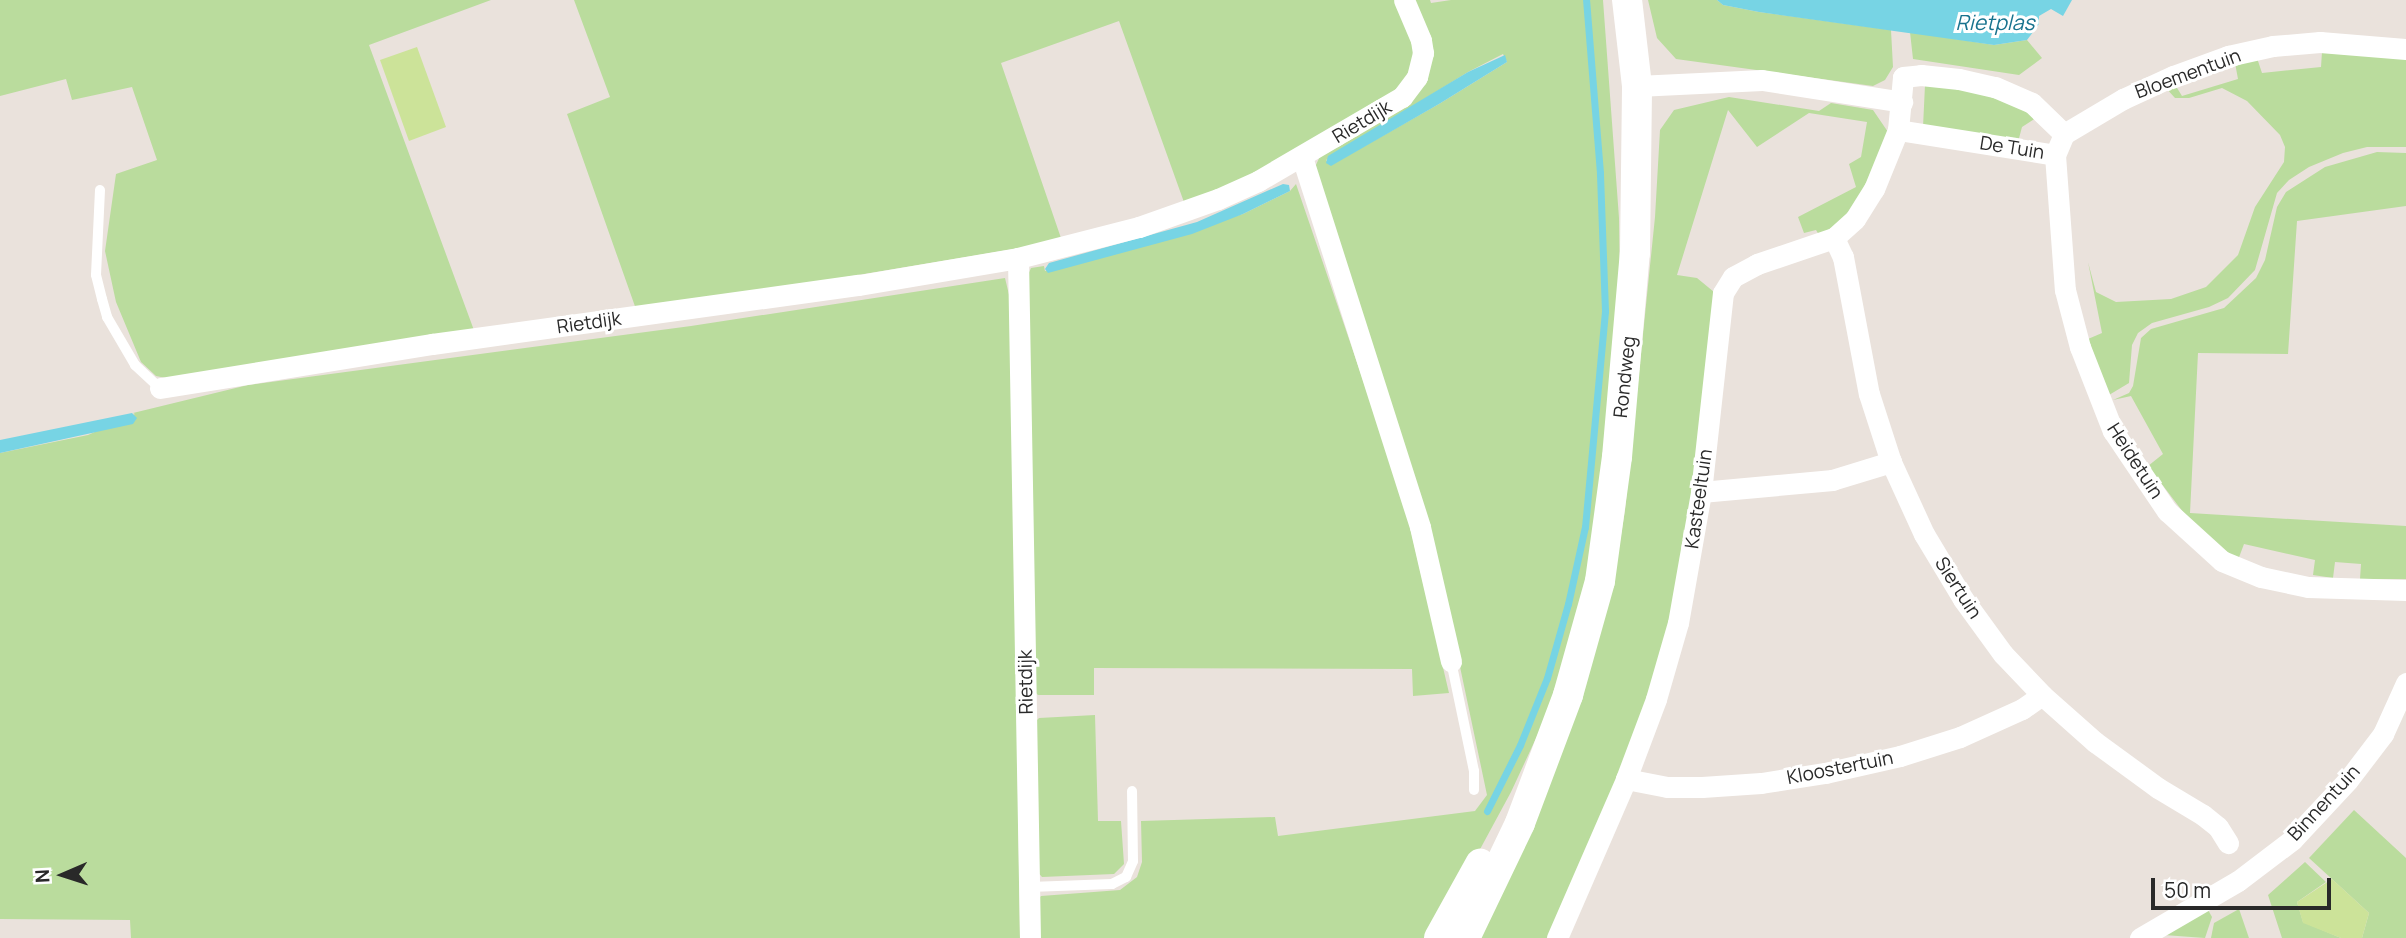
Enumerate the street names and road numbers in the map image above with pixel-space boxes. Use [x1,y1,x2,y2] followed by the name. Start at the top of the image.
[2132,44,2244,104] street label: Bloementuin
[1328,96,1396,148] street label: Rietdijk
[1978,132,2046,164] street label: De Tuin
[555,307,623,339] street label: Rietdijk
[1609,335,1641,419] street label: Rondweg
[2102,419,2168,503] street label: Heidetuin
[1681,448,1717,550] street label: Kasteeltuin
[1930,553,1986,623] street label: Siertuin
[1014,649,1038,715] street label: Rietdijk
[1785,747,1895,789] street label: Kloostertuin
[2283,760,2365,846] street label: Binnentuin

